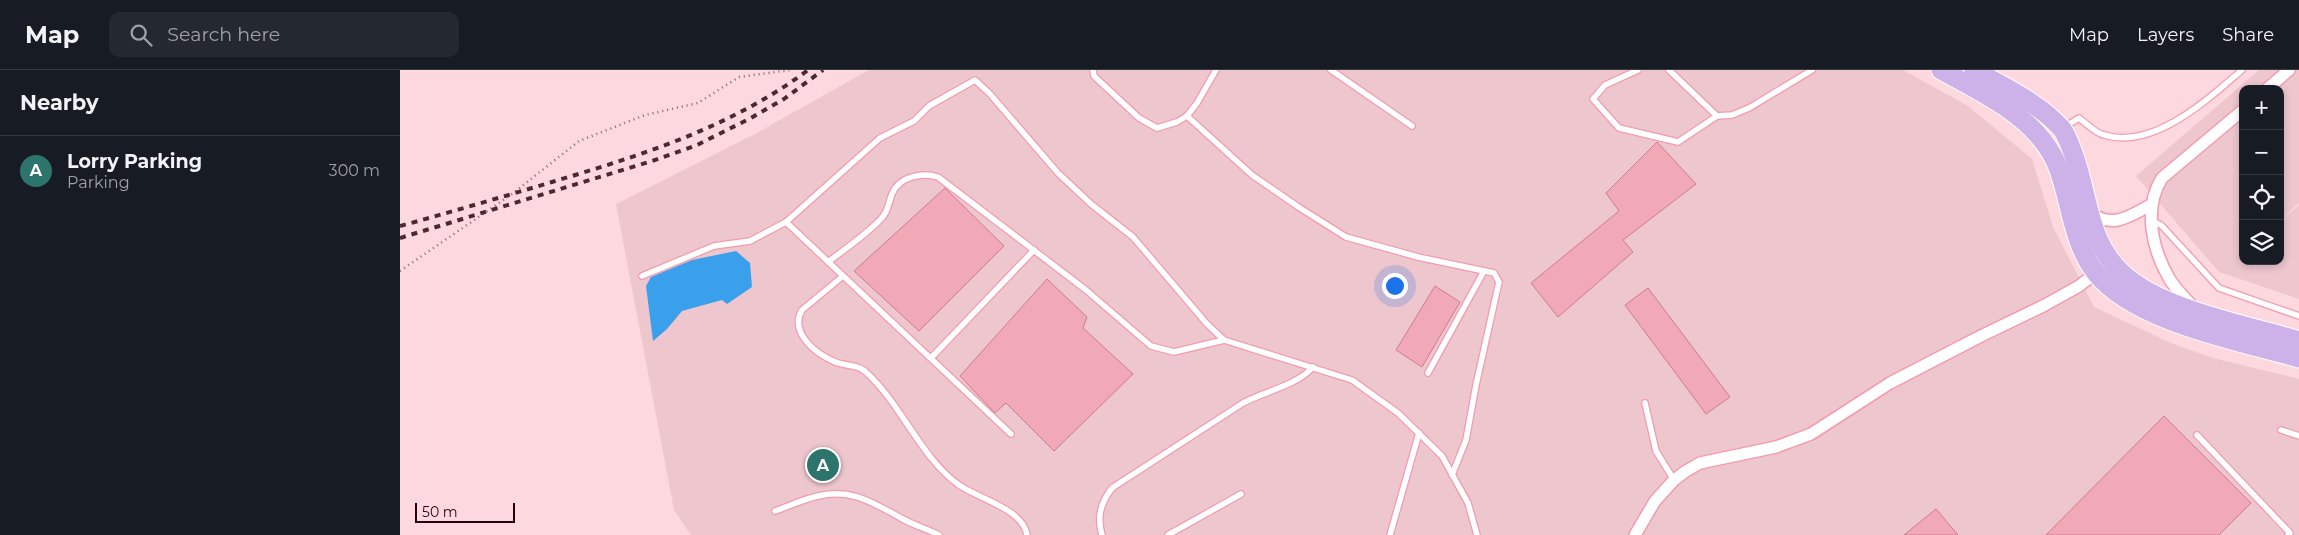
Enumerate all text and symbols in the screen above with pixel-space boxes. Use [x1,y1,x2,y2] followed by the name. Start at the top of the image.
[109,12,459,57] search box
[25,20,79,49] text: Map
[127,21,155,49] icon: search
[167,23,280,46] text: Search here
[2069,24,2109,46] text: Map
[2137,24,2194,46] text: Layers
[2222,24,2274,46] text: Share
[2239,85,2284,265] map controls
[2239,85,2284,130] button: +
[20,90,99,115] text: Nearby
[2239,130,2284,175] button: −
[67,150,202,173] text: Lorry Parking
[30,161,42,180] text: A
[329,161,380,180] text: 300 m
[67,173,130,192] text: Parking
[2239,175,2284,220] button: locate
[2239,220,2284,265] button: layers
[1382,273,1408,299] your location
[807,446,839,484] pin: A
[415,500,515,523] scale bar
[422,503,458,521] text: 50 m

